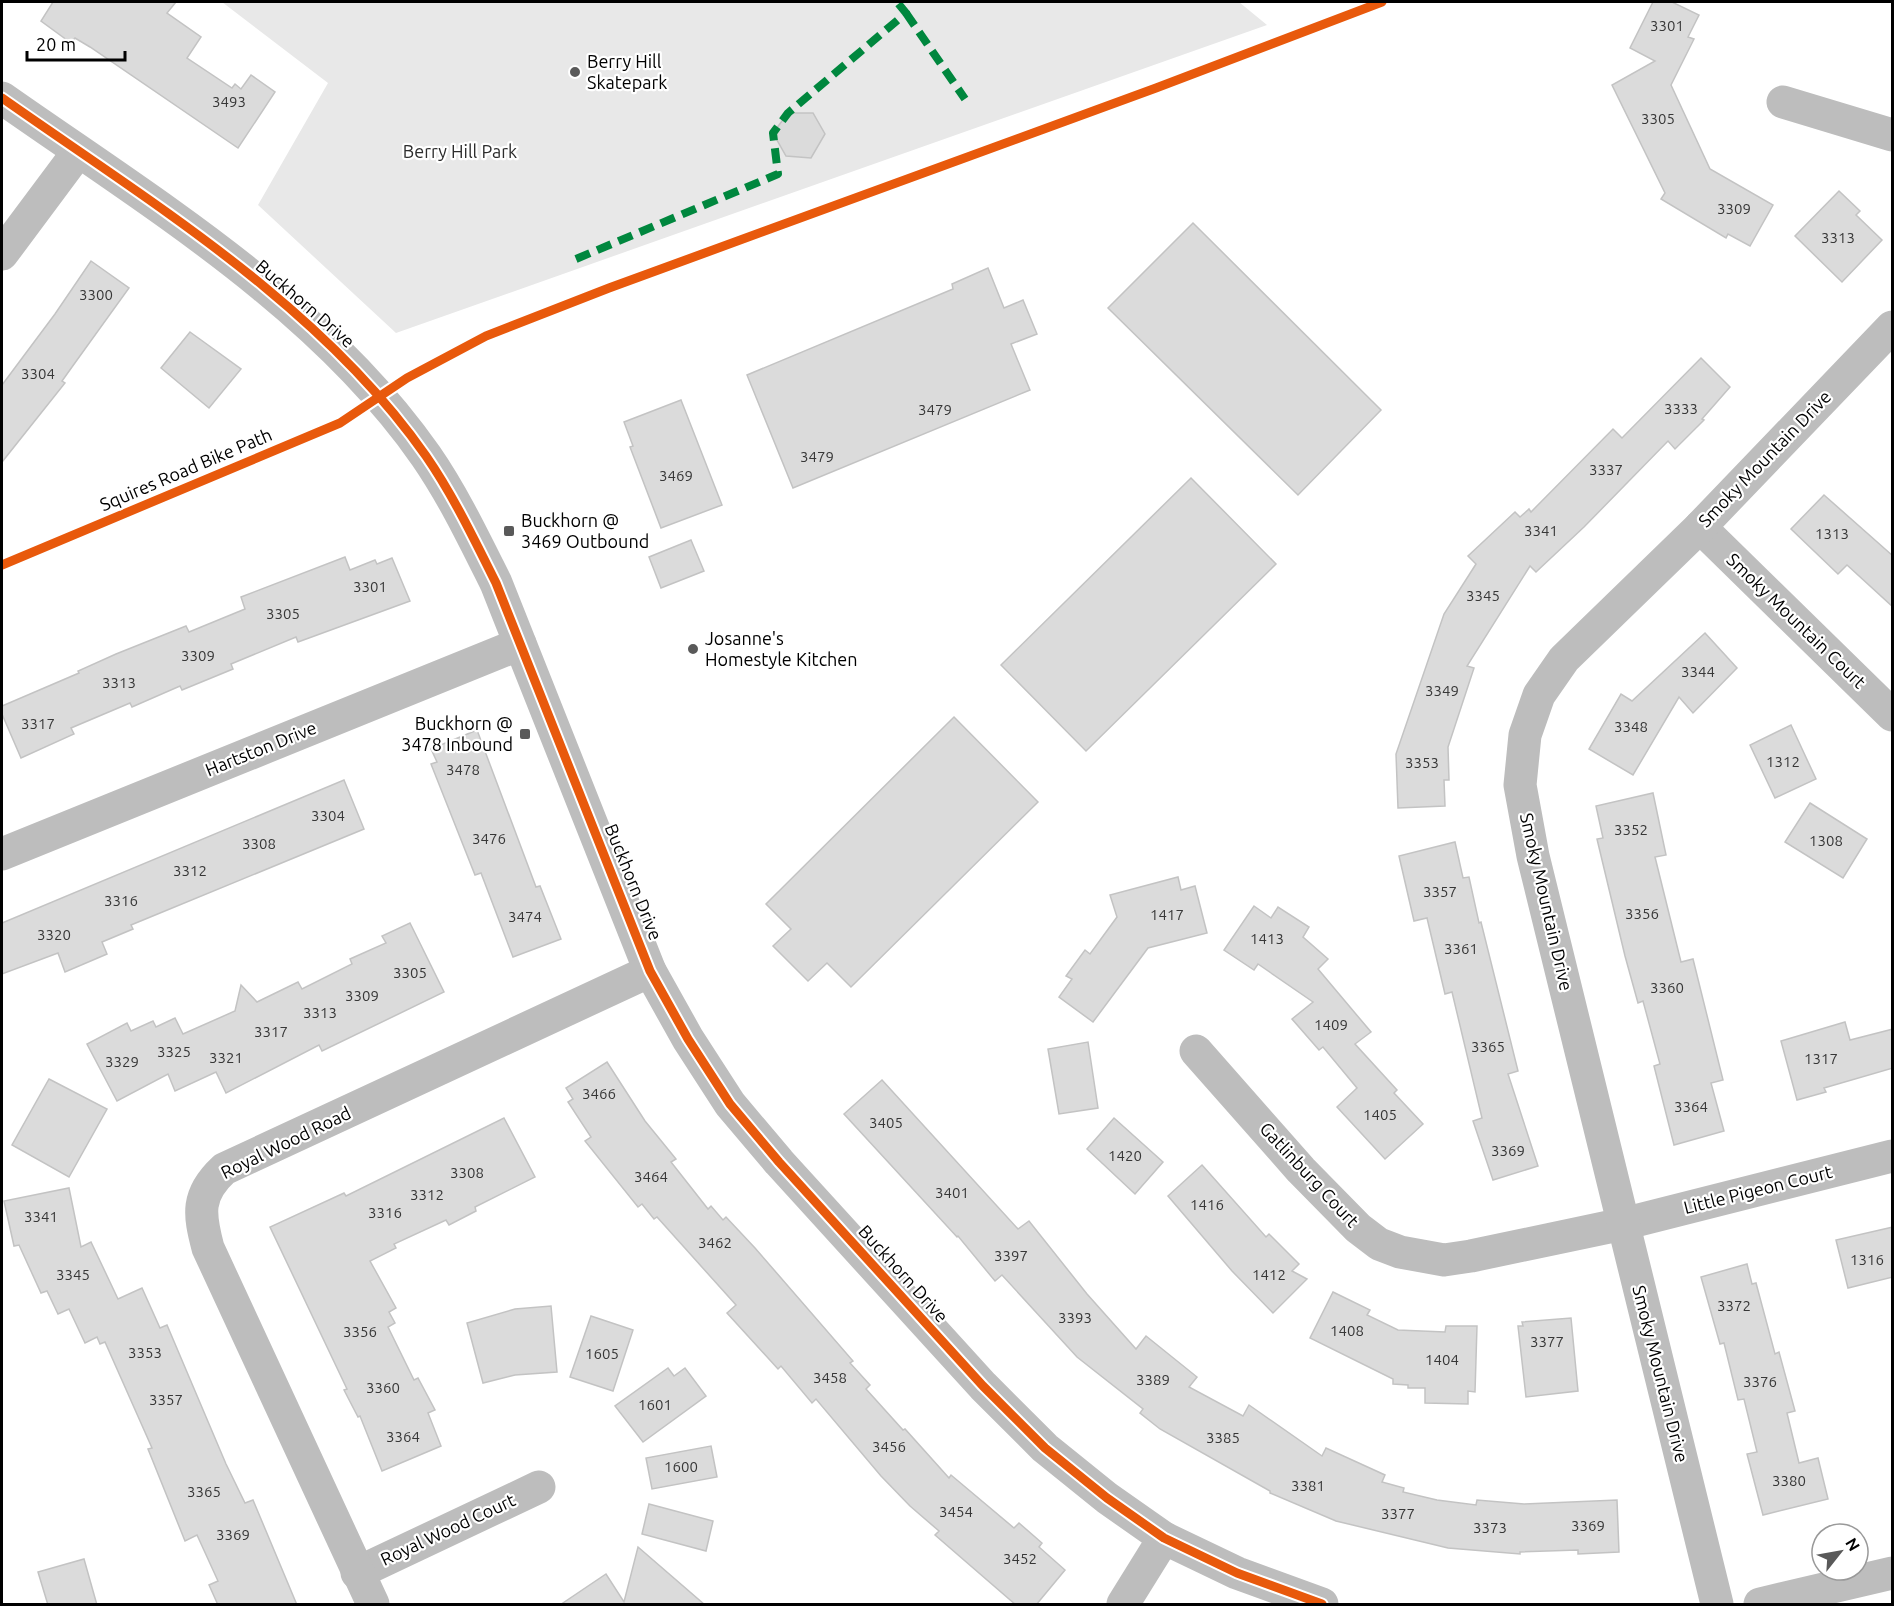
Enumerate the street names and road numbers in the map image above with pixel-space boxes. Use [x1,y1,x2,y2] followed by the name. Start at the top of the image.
[252,255,359,351] street label: Buckhorn Drive
[1694,386,1835,531] street label: Smoky Mountain Drive
[97,424,275,514] street label: Squires Road Bike Path
[1723,549,1870,692] street label: Smoky Mountain Court
[202,717,319,779] street label: Hartston Drive
[1517,811,1577,993] street label: Smoky Mountain Drive
[601,821,666,943] street label: Buckhorn Drive
[217,1102,354,1182] street label: Royal Wood Road
[1256,1118,1363,1231] street label: Gatlinburg Court
[1681,1161,1834,1217] street label: Little Pigeon Court
[855,1221,953,1326] street label: Buckhorn Drive
[1629,1283,1693,1464] street label: Smoky Mountain Drive
[377,1489,518,1569] street label: Royal Wood Court

